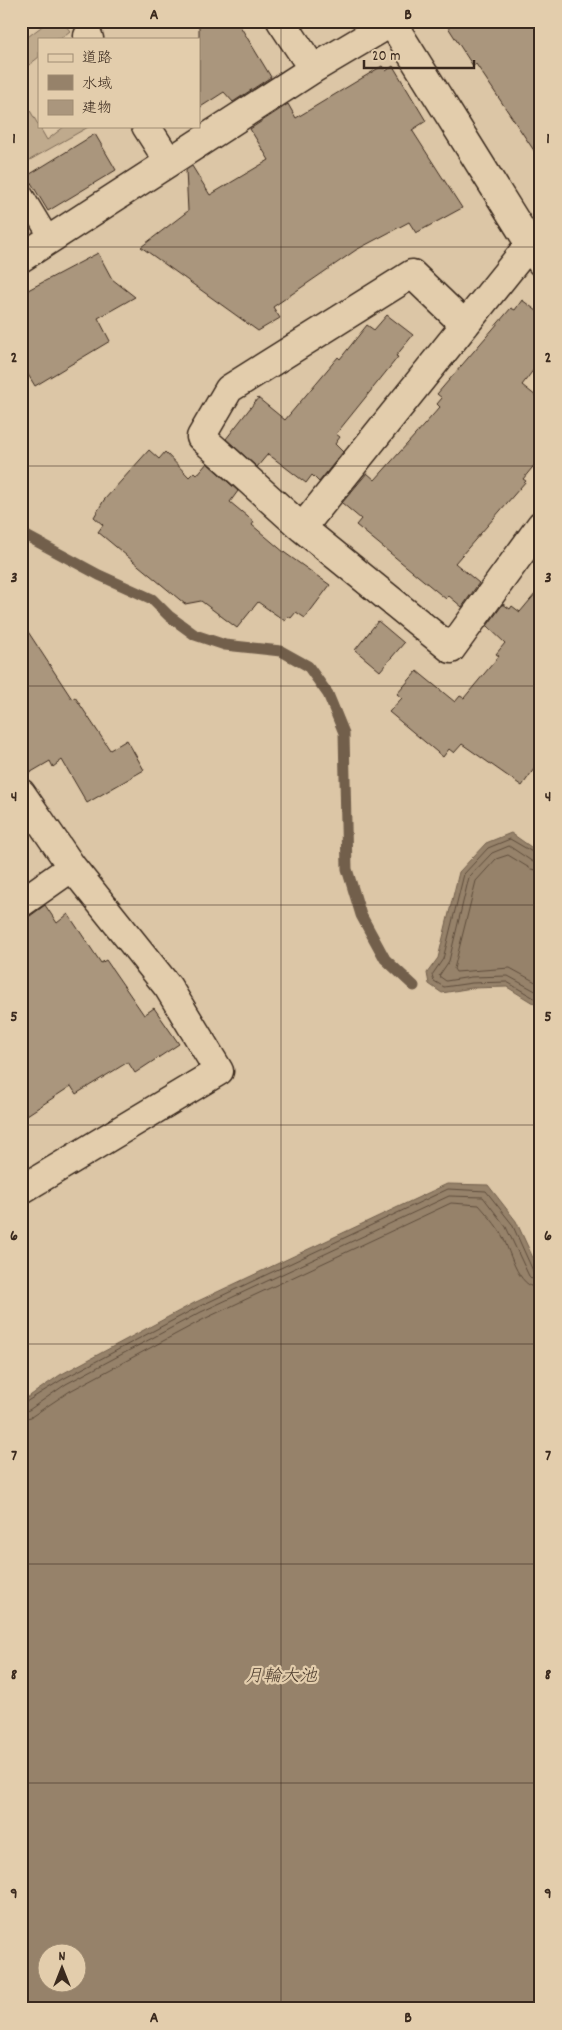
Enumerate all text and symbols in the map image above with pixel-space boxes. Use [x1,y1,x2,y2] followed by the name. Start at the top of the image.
[150,4,159,27] text: A
[404,4,412,27] text: B
[38,38,200,128] legend
[364,38,474,70] scale bar
[372,46,400,68] text: 20 m
[82,48,112,70] text: 道路
[82,74,112,96] text: 水域
[82,98,112,120] text: 建物
[12,128,16,151] text: 1
[546,128,550,151] text: 1
[11,347,18,370] text: 2
[545,347,552,370] text: 2
[10,567,18,590] text: 3
[544,567,552,590] text: 3
[11,786,17,809] text: 4
[545,786,551,809] text: 4
[10,1006,18,1029] text: 5
[544,1006,552,1029] text: 5
[10,1225,18,1248] text: 6
[544,1225,552,1248] text: 6
[11,1445,17,1468] text: 7
[545,1445,551,1468] text: 7
[11,1664,18,1687] text: 8
[545,1664,552,1687] text: 8
[245,1665,318,1690] water label: 月輪大池
[10,1883,18,1906] text: 9
[544,1883,552,1906] text: 9
[38,1942,88,1992] north arrow
[59,1947,66,1967] text: N
[150,2007,159,2030] text: A
[404,2007,412,2030] text: B

